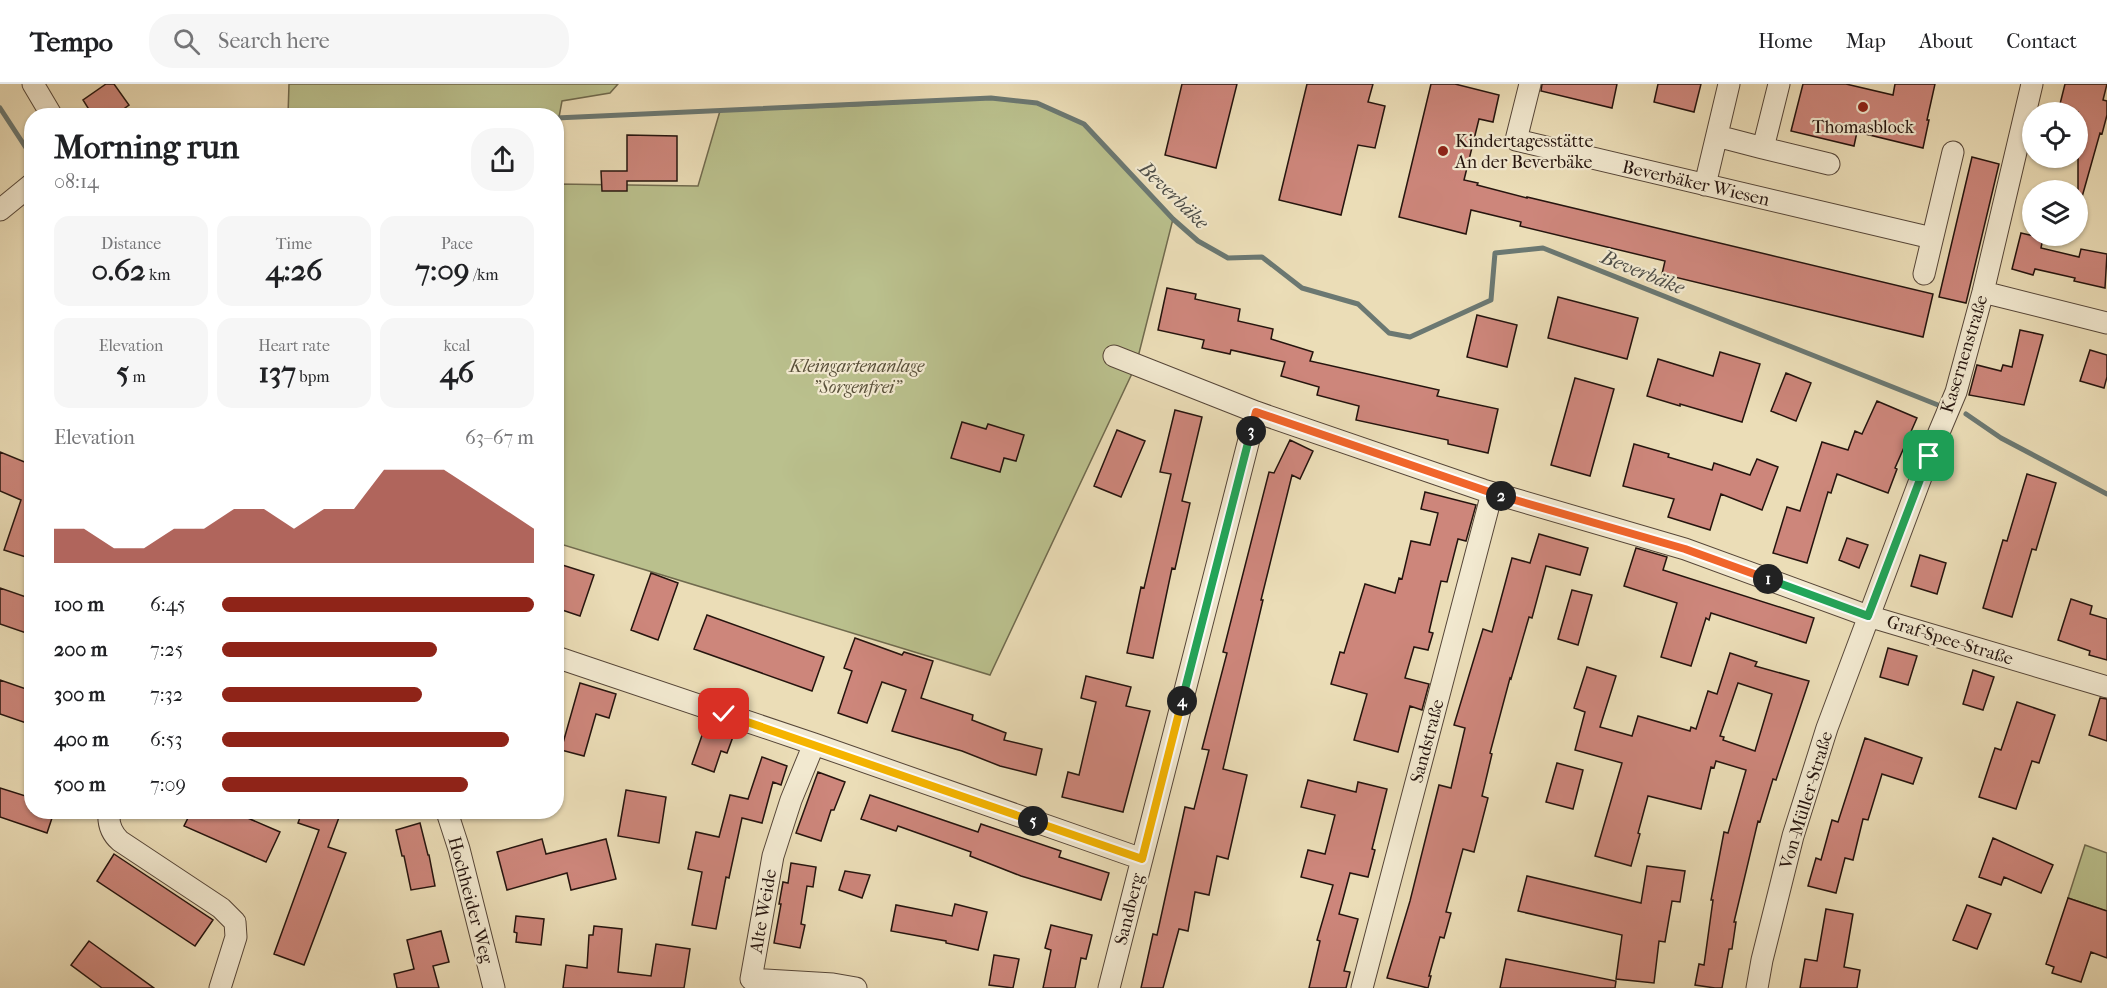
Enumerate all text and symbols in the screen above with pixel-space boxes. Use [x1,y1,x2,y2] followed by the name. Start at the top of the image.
[149,14,569,68] search box
[30,25,113,58] text: Tempo
[170,25,203,58] icon: search
[218,28,330,54] text: Search here
[1758,29,1813,53] text: Home
[1846,29,1886,53] text: Map
[1919,29,1973,53] text: About
[2006,29,2077,53] text: Contact
[1856,100,1870,114] marker: Thomasblock
[2022,102,2088,246] map controls
[2022,102,2088,168] button: locate
[1812,117,1915,138] place label: Thomasblock
[54,128,239,167] text: Morning run
[471,128,534,191] button: share
[1454,131,1593,173] place label: Kindertagesstätte An der Beverbäke
[1436,144,1450,158] marker: Kindertagesstätte An der Beverbäke
[1134,156,1214,235] water label: Beverbäke
[1620,156,1772,211] street label: Beverbäker Wiesen
[54,170,99,193] text: 08:14
[2022,180,2088,246] button: layers
[101,234,161,253] text: Distance
[276,234,312,253] text: Time
[441,234,473,253] text: Pace
[1597,245,1688,300] water label: Beverbäke
[92,253,146,288] text: 0.62
[266,253,322,288] text: 4:26
[416,253,470,288] text: 7:09
[146,265,170,284] text: km
[470,265,498,284] text: /km
[1937,292,1992,416] street label: Kasernenstraße
[99,336,163,355] text: Elevation
[258,336,330,355] text: Heart rate
[444,336,470,355] text: kcal
[116,355,129,390] text: 5
[258,355,296,390] text: 137
[440,355,474,390] text: 46
[788,356,925,398] park label: Kleingartenanlage "Sorgenfrei"
[129,367,146,386] text: m
[296,367,330,386] text: bpm
[1236,416,1266,446] pin: 3
[1248,421,1254,440] text: 3
[54,426,135,449] text: Elevation
[465,426,534,449] text: 63–67 m
[1903,430,1954,481] pin
[1912,439,1945,472] icon: arrive
[1486,481,1516,511] pin: 2
[1497,486,1505,505] text: 2
[1753,564,1783,594] pin: 1
[1765,569,1771,588] text: 1
[54,593,104,616] text: 100 m
[150,593,186,616] text: 6:45
[1884,611,2016,670] street label: Graf-Spee-Straße
[54,638,107,661] text: 200 m
[150,638,183,661] text: 7:25
[54,683,105,706] text: 300 m
[150,683,183,706] text: 7:32
[1167,686,1197,716] pin: 4
[698,688,749,739] pin
[1177,691,1187,710] text: 4
[707,697,740,730] icon: check
[1406,697,1449,785] street label: Sandstraße
[54,728,109,751] text: 400 m
[150,728,183,751] text: 6:53
[1775,729,1837,872] street label: Von-Müller-Straße
[54,773,106,796] text: 500 m
[150,773,186,796] text: 7:09
[1018,806,1048,836] pin: 5
[1030,811,1036,830] text: 5
[443,834,498,966] street label: Hochheider Weg
[746,867,781,956] street label: Alte Weide
[1110,871,1149,947] street label: Sandberg

